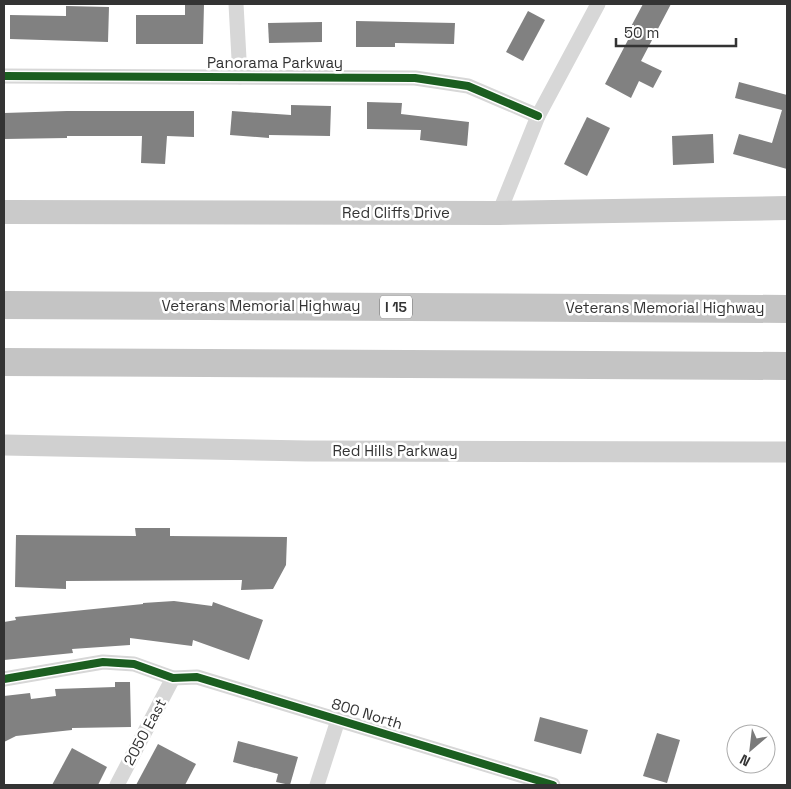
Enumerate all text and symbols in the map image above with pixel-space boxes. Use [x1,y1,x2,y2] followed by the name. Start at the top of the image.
[616,15,736,47] scale bar
[624,23,659,42] text: 50 m
[207,53,343,72] street label: Panorama Parkway
[342,203,450,222] street label: Red Cliffs Drive
[161,296,361,315] street label: Veterans Memorial Highway
[380,296,412,318] road number: I 15
[565,298,765,317] street label: Veterans Memorial Highway
[332,441,458,460] street label: Red Hills Parkway
[329,694,405,733] street label: 800 North
[119,695,170,768] street label: 2050 East
[726,724,776,774] north arrow
[737,750,753,771] text: N

